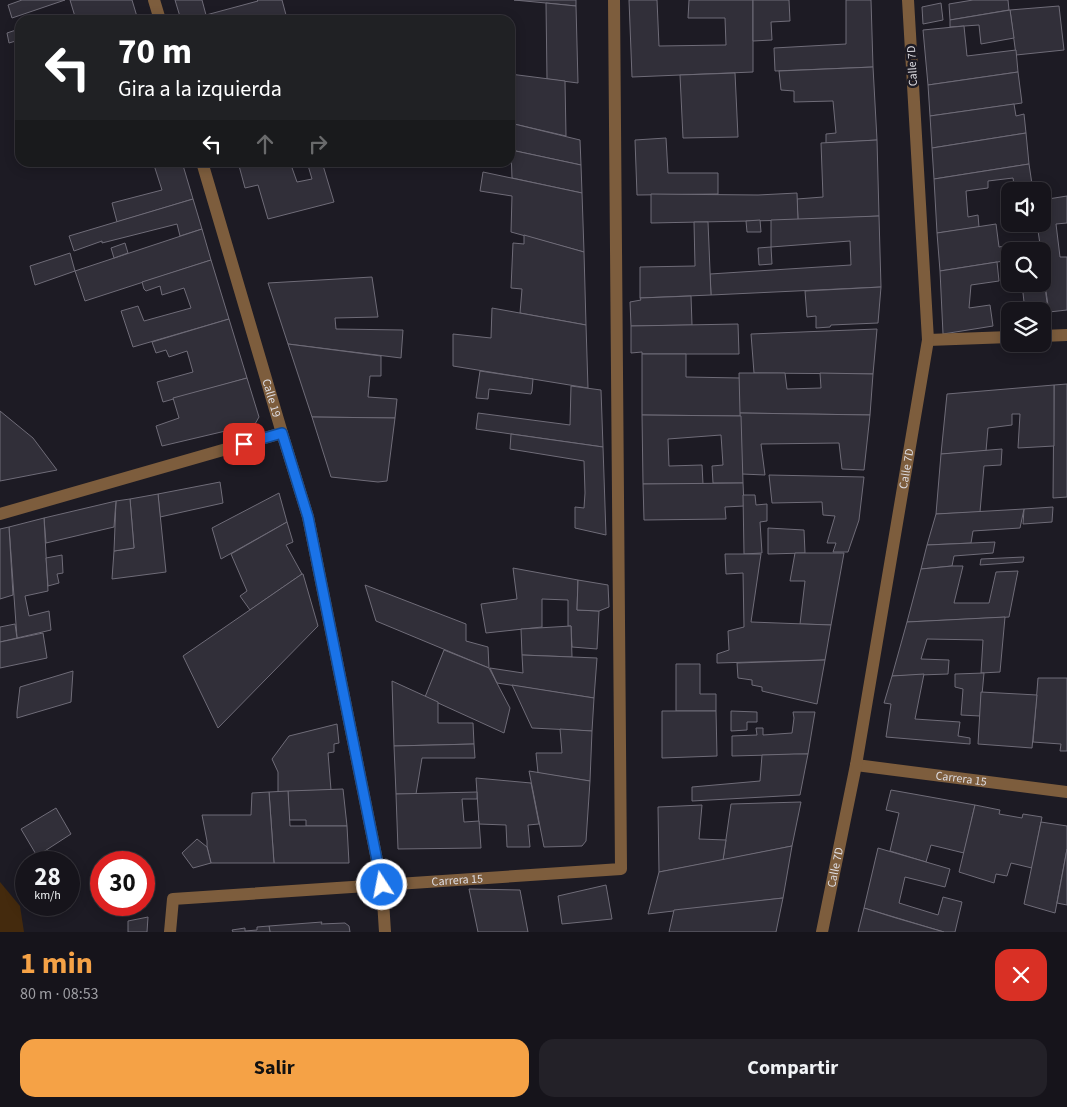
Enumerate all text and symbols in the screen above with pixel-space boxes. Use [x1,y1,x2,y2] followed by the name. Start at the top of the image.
[118,27,192,77] text: 70 m
[35,35,100,100] icon: left
[903,45,922,87] street label: Calle 7D
[118,73,282,105] text: Gira a la izquierda
[198,130,226,158] icon: left
[251,130,279,158] icon: ahead
[304,130,332,158] icon: right
[1001,182,1051,352] map controls
[1001,182,1051,232] button: sound
[1001,242,1051,292] button: search
[1001,302,1051,352] button: layers
[257,377,285,419] street label: Calle 19
[223,423,265,465] pin
[230,430,258,458] icon: arrive
[895,447,918,490] street label: Calle 7D
[935,767,988,791] street label: Carrera 15
[823,846,848,889] street label: Calle 7D
[90,851,155,916] speed limit sign: 30
[355,858,407,910] position arrow
[34,859,61,895] text: 28
[431,870,483,891] street label: Carrera 15
[34,887,61,904] text: km/h
[20,942,93,985] text: 1 min
[995,949,1047,1001] button: close
[20,983,99,1005] text: 80 m · 08:53
[20,1039,529,1097] button: Salir
[539,1039,1047,1097] button: Compartir

